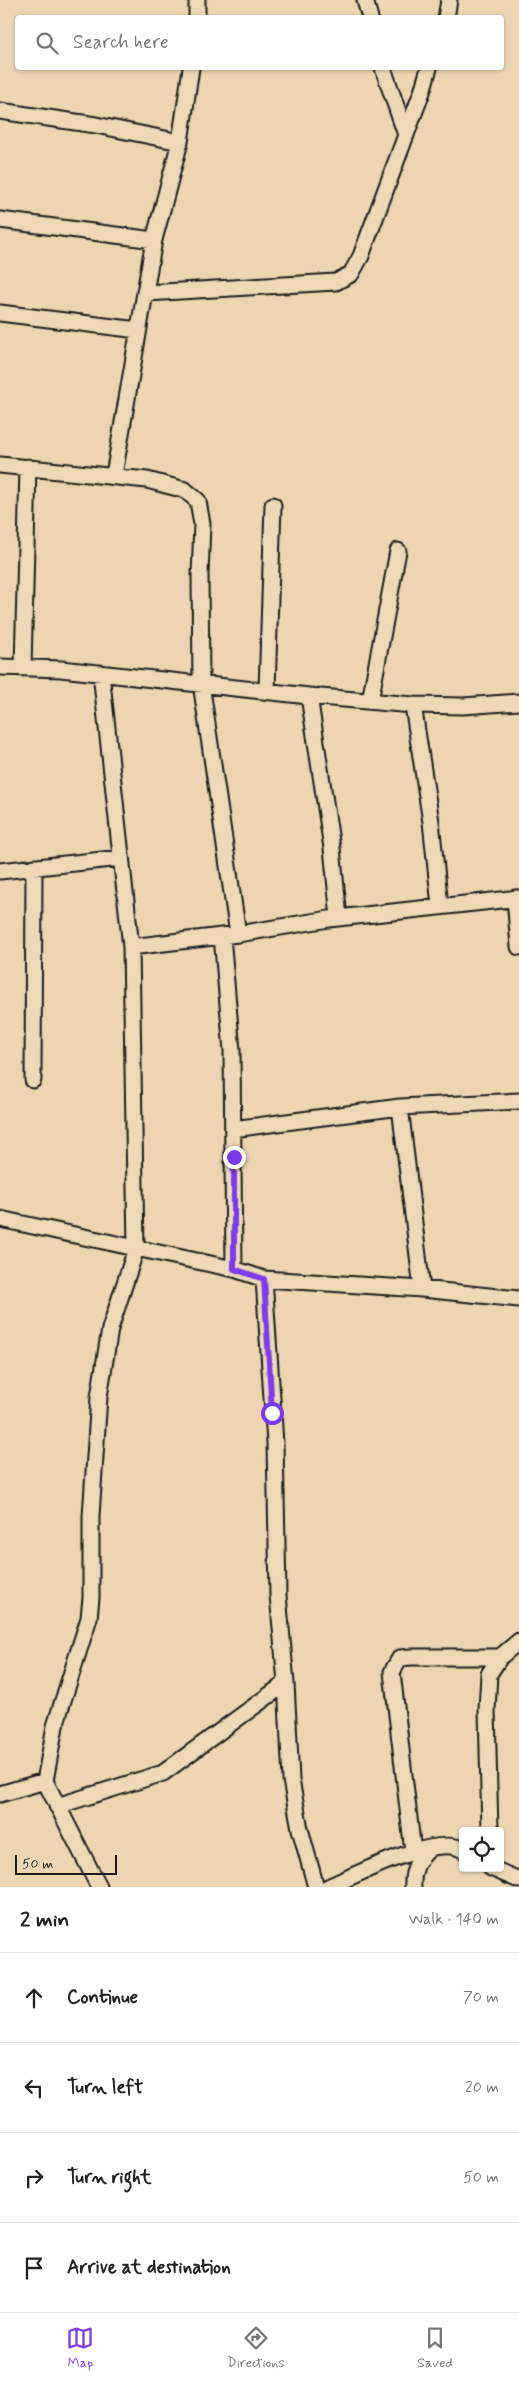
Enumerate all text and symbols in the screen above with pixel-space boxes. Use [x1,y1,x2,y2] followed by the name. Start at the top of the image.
[15,15,504,70] search box
[33,29,61,57] icon: search
[73,30,169,55] text: Search here
[223,1146,246,1169] route end
[261,1402,284,1425] route start
[459,1827,504,1872] map controls
[459,1827,504,1872] button: locate
[15,1852,118,1875] scale bar
[22,1855,53,1873] text: 50 m
[20,1906,69,1934] text: 2 min
[409,1909,499,1930] text: Walk · 140 m
[20,1984,48,2012] icon: ahead
[67,1985,138,2010] text: Continue
[463,1987,499,2008] text: 70 m
[20,2074,48,2102] icon: left
[67,2075,143,2100] text: Turn left
[465,2077,499,2098] text: 20 m
[20,2164,48,2192] icon: right
[67,2165,151,2190] text: Turn right
[463,2167,499,2188] text: 50 m
[20,2254,48,2282] icon: arrive
[67,2255,231,2280] text: Arrive at destination
[66,2324,94,2372] tab: Map
[227,2324,285,2372] tab: Directions
[417,2324,453,2372] tab: Saved

